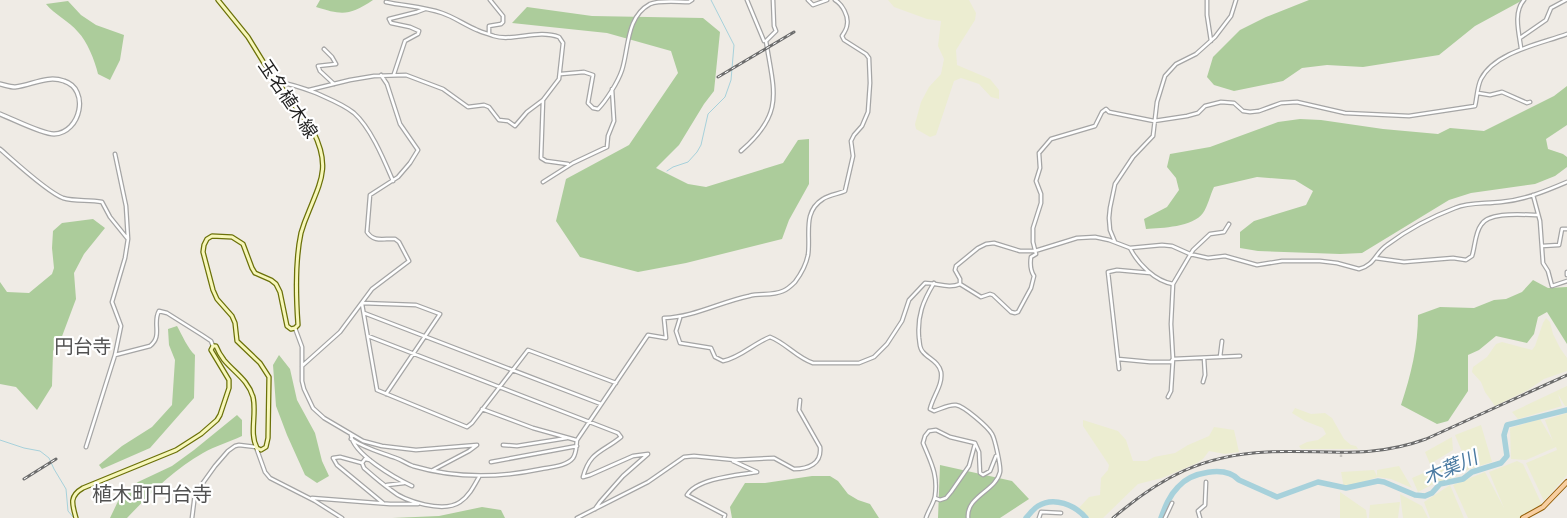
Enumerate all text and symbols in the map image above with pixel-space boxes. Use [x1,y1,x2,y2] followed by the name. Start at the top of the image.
[254,56,322,142] street label: 玉名植木線
[54,335,112,358] district label: 円台寺
[1419,445,1483,489] water label: 木葉川
[92,482,212,506] district label: 植木町円台寺

